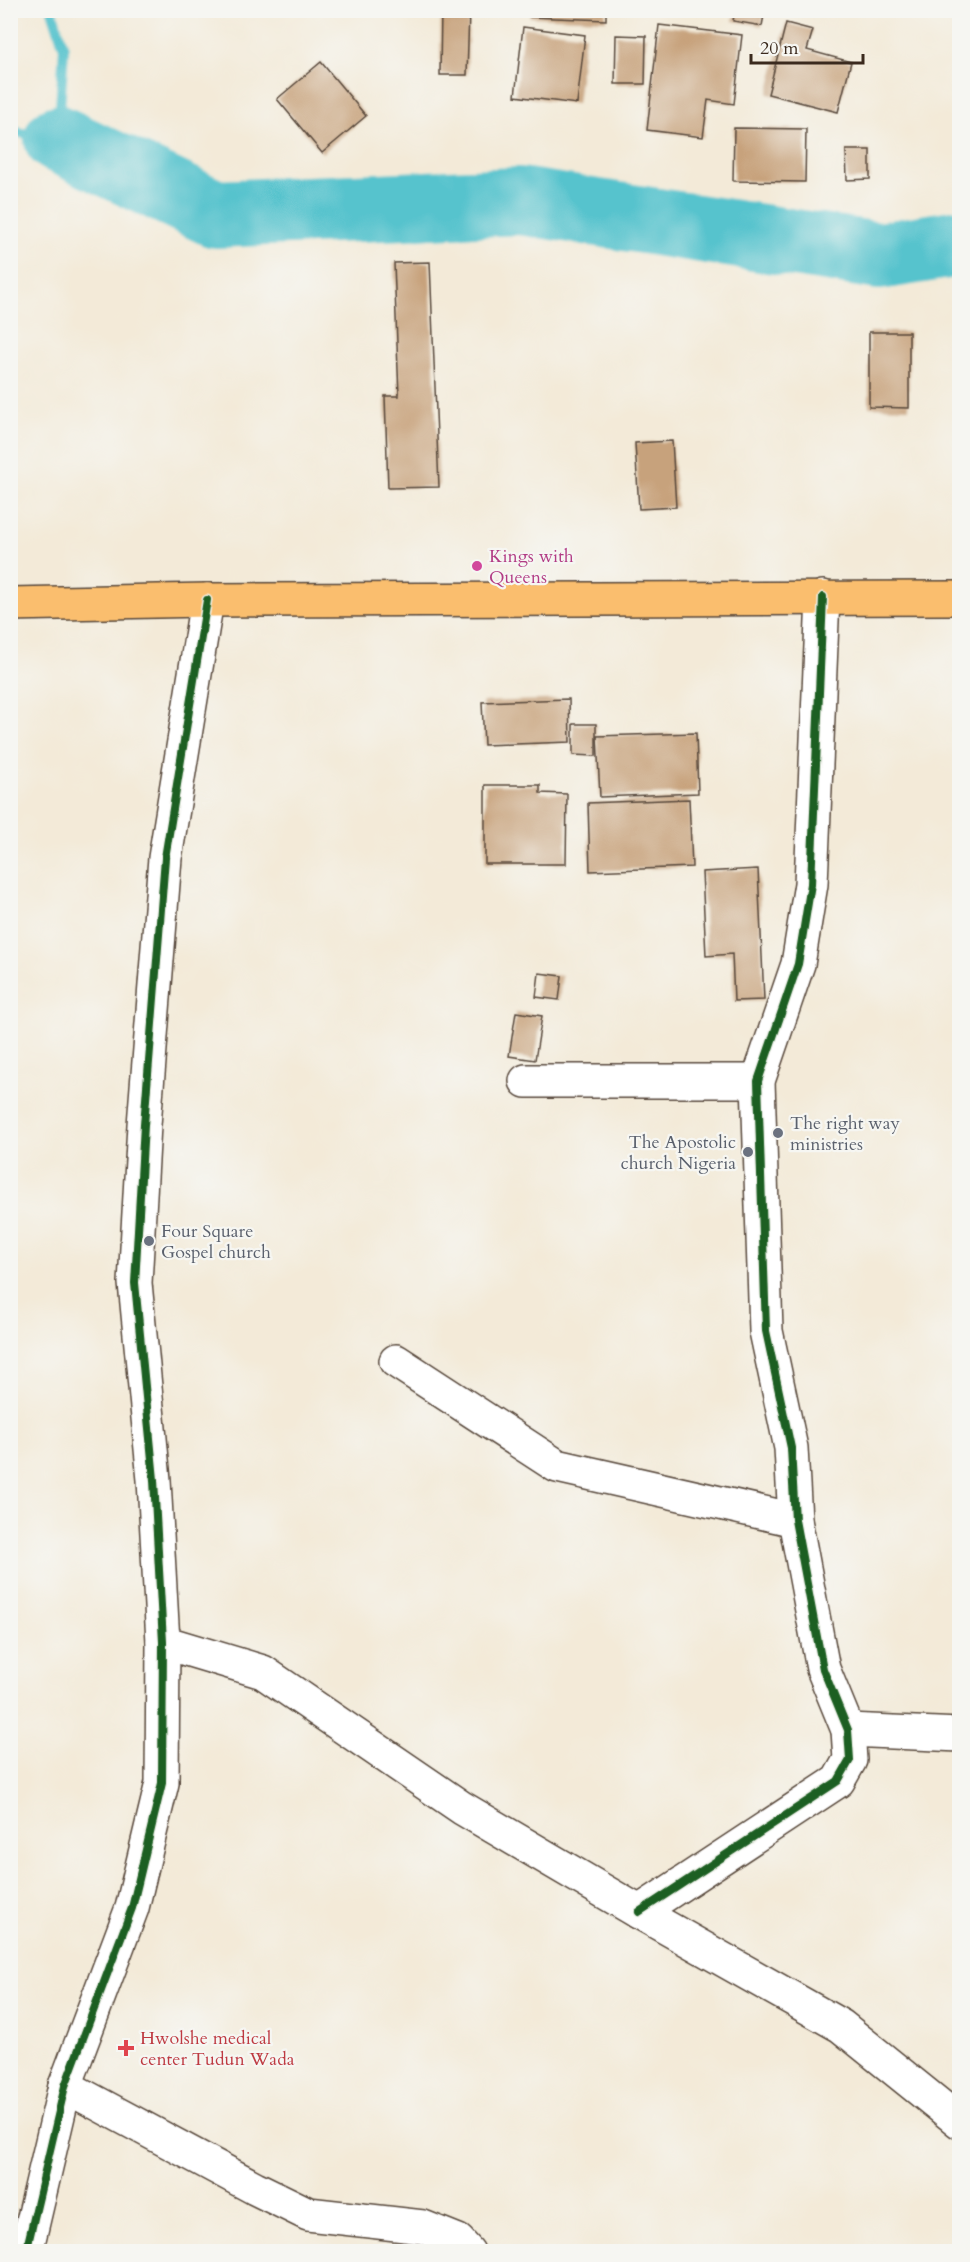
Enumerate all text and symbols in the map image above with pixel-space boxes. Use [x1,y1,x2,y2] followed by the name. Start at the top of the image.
[751,27,864,65] scale bar
[760,36,799,61] text: 20 m
[489,544,574,590] place label: Kings with Queens
[470,559,484,573] marker: Kings with Queens
[790,1111,900,1157] place label: The right way ministries
[771,1126,785,1140] marker: The right way ministries
[620,1130,736,1176] place label: The Apostolic church Nigeria
[741,1145,755,1159] marker: The Apostolic church Nigeria
[161,1219,271,1265] place label: Four Square Gospel church
[142,1234,156,1248] marker: Four Square Gospel church
[140,2026,295,2072] place label: Hwolshe medical center Tudun Wada
[117,2039,135,2057] marker: Hwolshe medical center Tudun Wada

